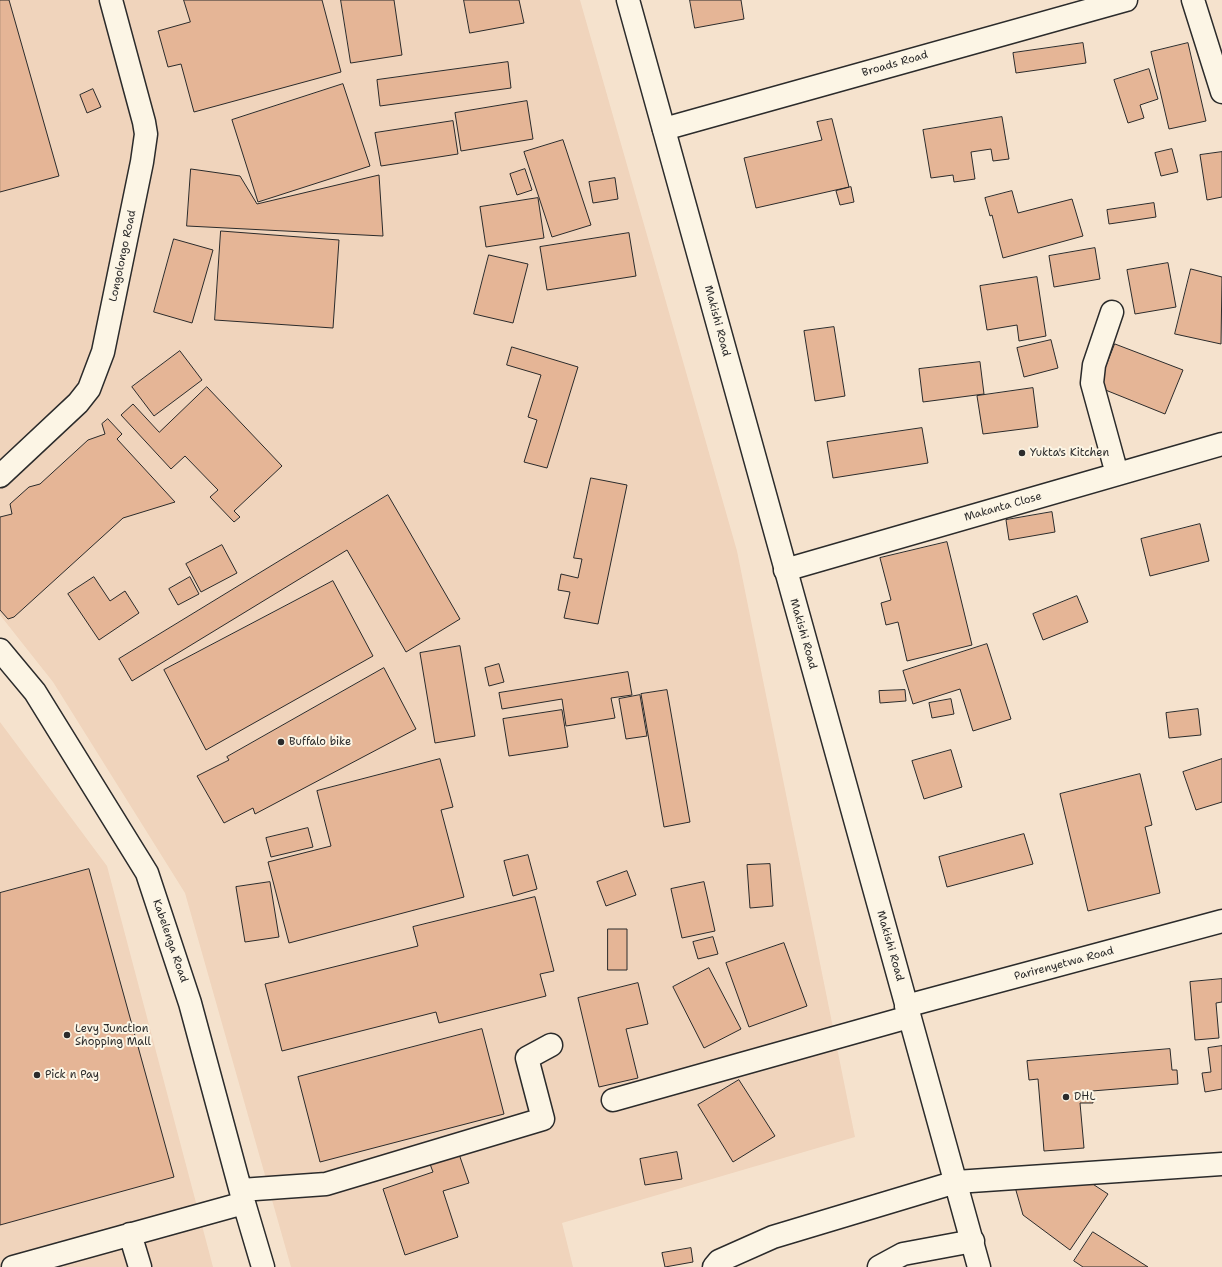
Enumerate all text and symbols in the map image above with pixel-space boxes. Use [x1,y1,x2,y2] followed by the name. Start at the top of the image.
[860,48,930,80] street label: Broads Road
[107,209,139,303] street label: Longolongo Road
[701,284,733,358] street label: Makishi Road
[1030,446,1109,460] place label: Yukta's Kitchen
[1017,448,1027,458] marker: Yukta's Kitchen
[963,490,1043,524] street label: Makanta Close
[787,597,819,671] street label: Makishi Road
[289,735,351,749] place label: Buffalo bike
[276,737,286,747] marker: Buffalo bike
[150,898,190,984] street label: Kabelenga Road
[874,909,906,983] street label: Makishi Road
[1013,944,1115,984] street label: Parirenyetwa Road
[75,1022,151,1048] place label: Levy Junction Shopping Mall
[62,1030,72,1040] marker: Levy Junction Shopping Mall
[45,1068,99,1082] place label: Pick n Pay
[32,1070,42,1080] marker: Pick n Pay
[1074,1090,1095,1104] place label: DHL
[1061,1092,1071,1102] marker: DHL

